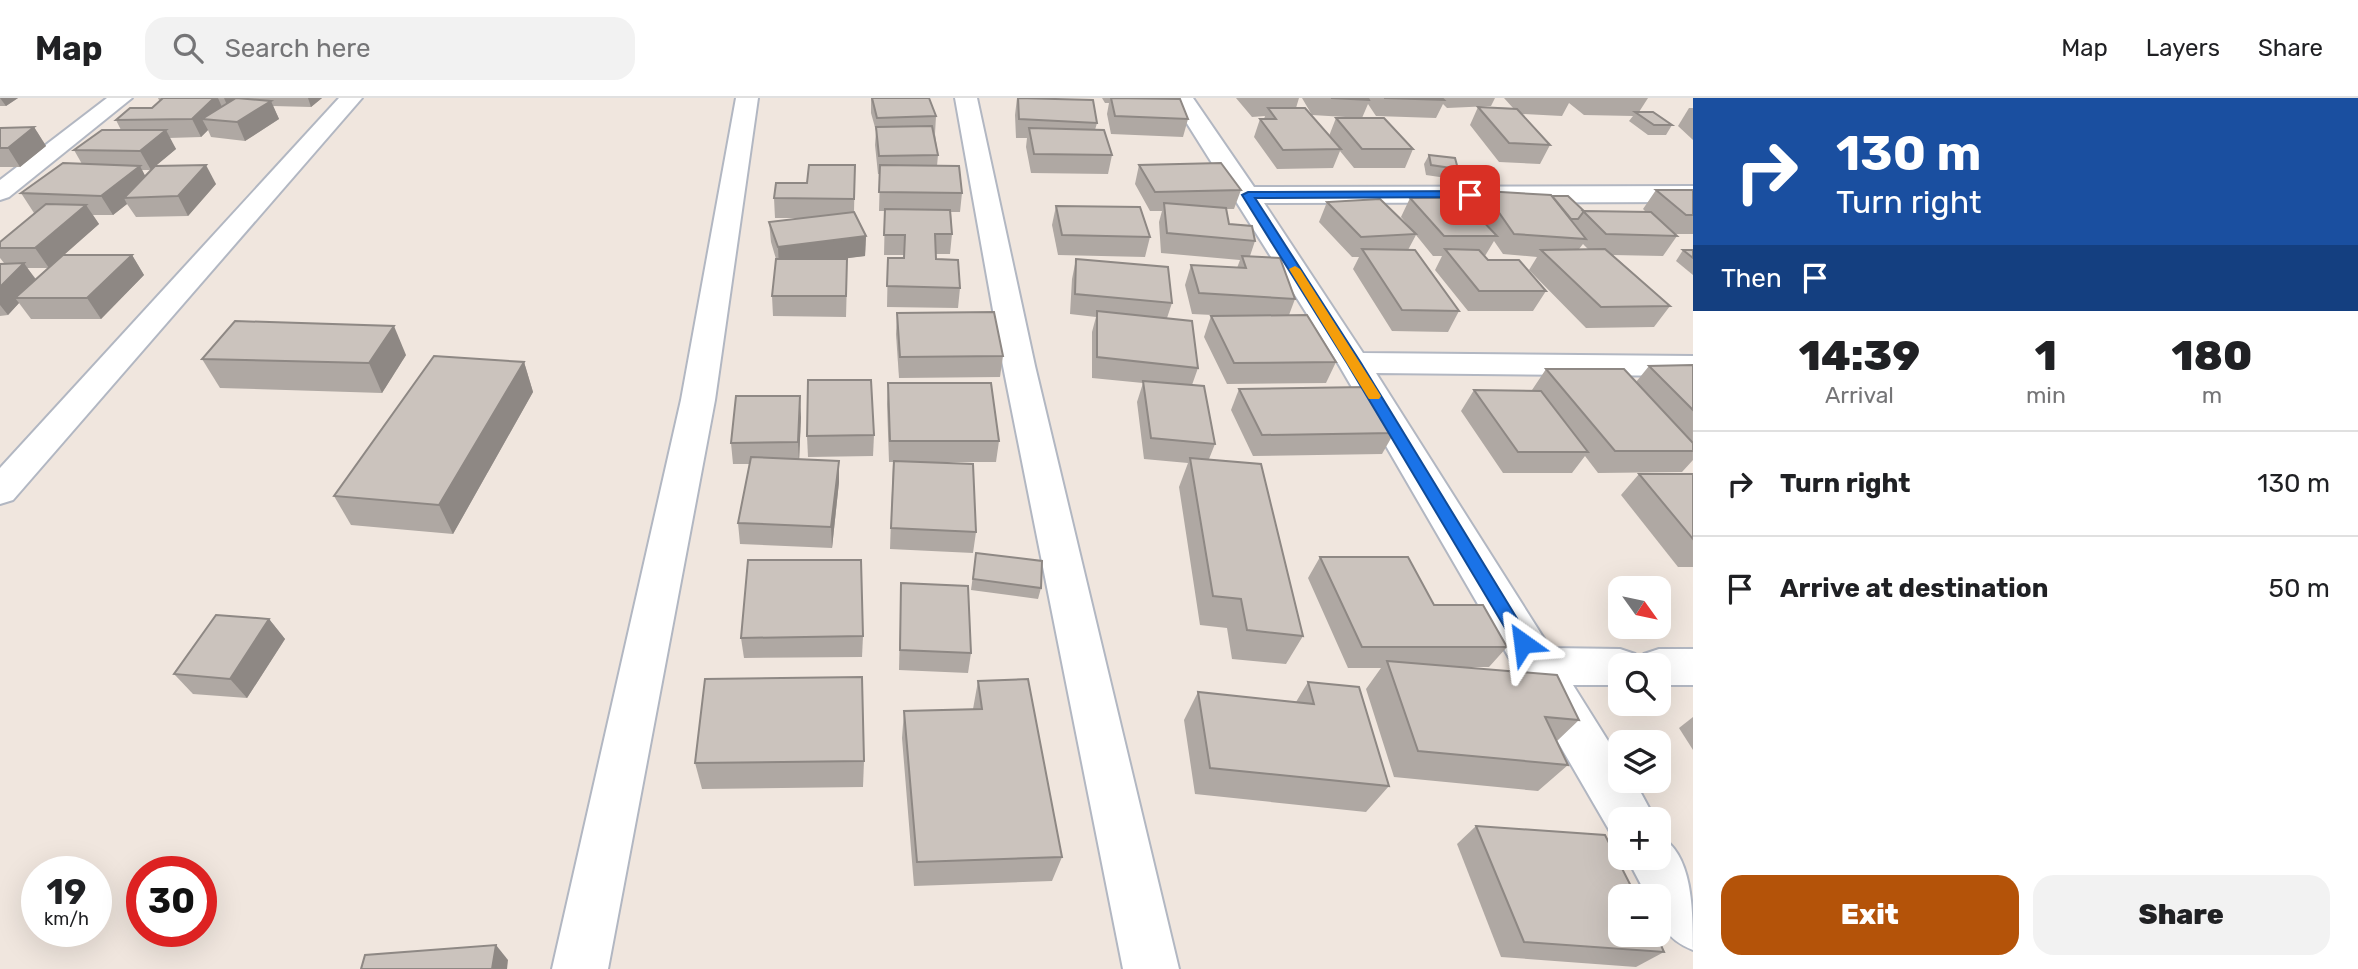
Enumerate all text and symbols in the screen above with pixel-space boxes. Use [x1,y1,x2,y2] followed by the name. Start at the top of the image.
[145,17,635,80] search box
[35,29,103,68] text: Map
[169,29,207,67] icon: search
[225,33,370,64] text: Search here
[2061,34,2108,62] text: Map
[2146,34,2220,62] text: Layers
[2258,34,2323,62] text: Share
[1836,124,1981,182] text: 130 m
[1721,126,1812,217] icon: right
[1440,165,1500,225] pin
[1451,176,1489,214] icon: arrive
[1836,183,1981,221] text: Turn right
[1796,259,1834,297] icon: arrive
[1721,263,1782,294] text: Then
[1799,331,1920,381] text: 14:39
[2035,331,2057,381] text: 1
[2172,331,2252,381] text: 180
[1825,381,1894,409] text: Arrival
[2026,381,2066,409] text: min
[2202,381,2222,409] text: m
[1721,465,1759,503] icon: right
[1780,468,1910,499] text: Turn right
[2257,468,2330,499] text: 130 m
[1721,570,1759,608] icon: arrive
[1780,573,2048,604] text: Arrive at destination
[2269,573,2330,604] text: 50 m
[1608,576,1671,639] north arrow
[1608,576,1671,947] map controls
[1486,606,1560,680] position arrow
[1608,653,1671,716] button: search
[1608,730,1671,793] button: layers
[1608,807,1671,870] button: +
[126,856,217,947] speed limit sign: 30
[47,871,86,913] text: 19
[1721,875,2019,955] button: Exit
[2033,875,2330,955] button: Share
[1608,884,1671,947] button: −
[44,908,89,930] text: km/h

